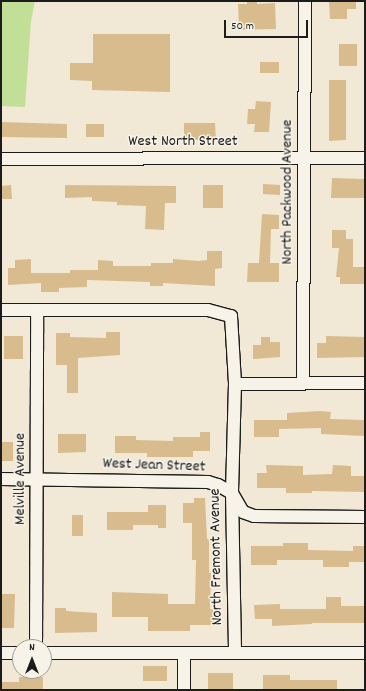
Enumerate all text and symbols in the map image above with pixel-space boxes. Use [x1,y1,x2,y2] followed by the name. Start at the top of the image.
[226,12,310,38] scale bar
[231,18,254,35] text: 50 m
[278,119,298,265] street label: North Packwood Avenue
[128,132,238,152] street label: West North Street
[11,433,31,525] street label: Melville Avenue
[102,455,206,477] street label: West Jean Street
[206,488,228,626] street label: North Fremont Avenue
[12,639,52,679] north arrow
[29,640,35,656] text: N

